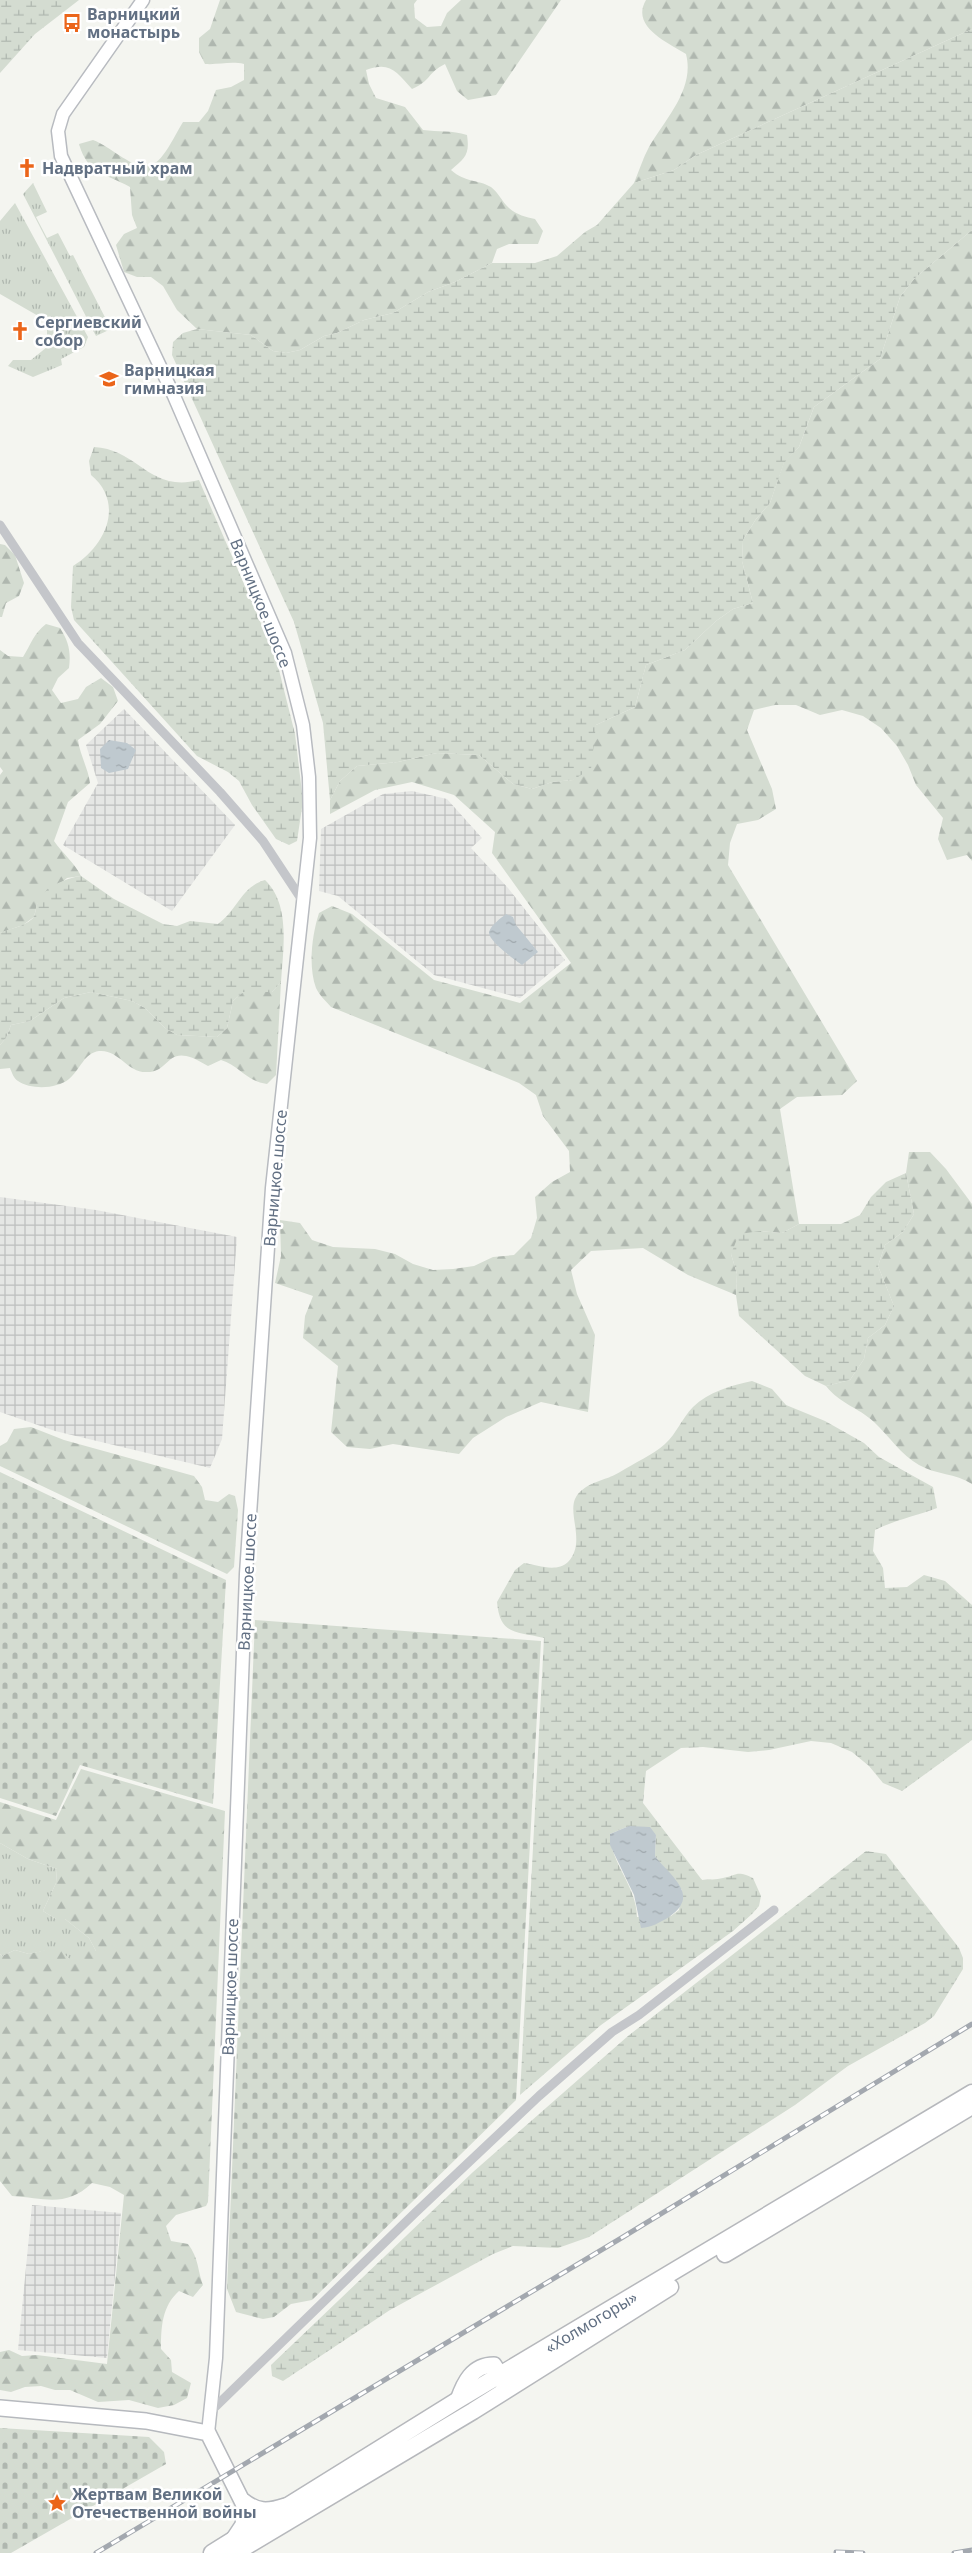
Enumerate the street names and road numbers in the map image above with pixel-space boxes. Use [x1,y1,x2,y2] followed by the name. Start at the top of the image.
[225,535,297,671] street label: Варницкое шоссе
[258,1108,292,1247] street label: Варницкое шоссе
[232,1513,262,1651] street label: Варницкое шоссе
[217,1918,243,2056] street label: Варницкое шоссе
[541,2286,641,2358] street label: «Холмогоры»

